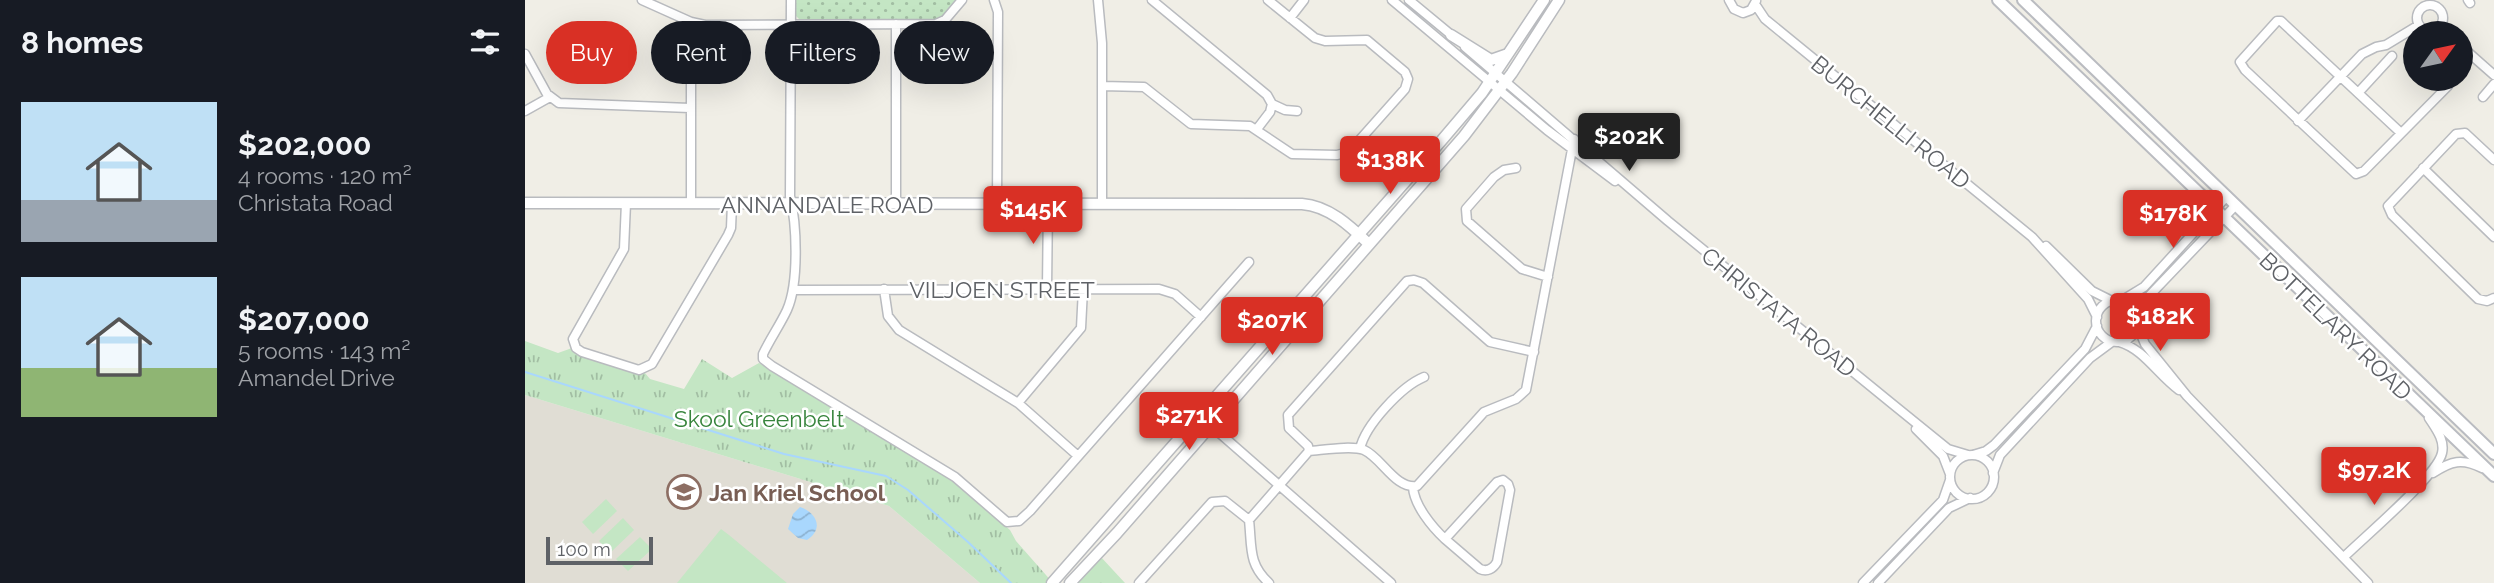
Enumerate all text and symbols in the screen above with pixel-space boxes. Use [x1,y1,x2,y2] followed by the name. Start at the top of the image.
[546,21,637,84] chip: Buy
[651,21,751,84] chip: Rent
[765,21,880,84] chip: Filters
[894,21,994,84] chip: New
[2403,21,2473,91] north arrow
[2403,21,2473,91] map controls
[466,23,504,61] icon: filters
[21,25,143,60] text: 8 homes
[1806,50,1976,194] street label: BURCHELLI ROAD
[1580,114,1678,173] pin: $202K
[1594,122,1664,149] text: $202K
[238,127,372,162] text: $202,000
[77,130,161,214] icon: home
[1341,136,1439,196] pin: $138K
[1356,145,1424,172] text: $138K
[238,162,412,189] text: 4 rooms · 120 m²
[984,187,1082,246] pin: $145K
[238,189,393,216] text: Christata Road
[2124,190,2222,250] pin: $178K
[721,191,933,218] street label: ANNANDALE ROAD
[999,195,1067,222] text: $145K
[2139,199,2207,226] text: $178K
[1696,241,1862,383] street label: CHRISTATA ROAD
[2254,246,2418,406] street label: BOTTELARY ROAD
[909,276,1095,303] street label: VILJOEN STREET
[2111,294,2209,353] pin: $182K
[1223,298,1321,357] pin: $207K
[238,302,370,337] text: $207,000
[2126,302,2194,329] text: $182K
[77,305,161,389] icon: home
[1237,306,1307,333] text: $207K
[238,337,410,364] text: 5 rooms · 143 m²
[238,364,395,391] text: Amandel Drive
[1140,392,1238,452] pin: $271K
[1155,401,1223,428] text: $271K
[674,405,845,432] park label: Skool Greenbelt
[2317,448,2431,507] pin: $97.2K
[2337,456,2411,483] text: $97.2K
[665,473,703,511] school or university icon: Jan Kriel School
[709,479,886,506] place label: Jan Kriel School
[546,534,653,566] scale bar
[557,538,611,560] text: 100 m

